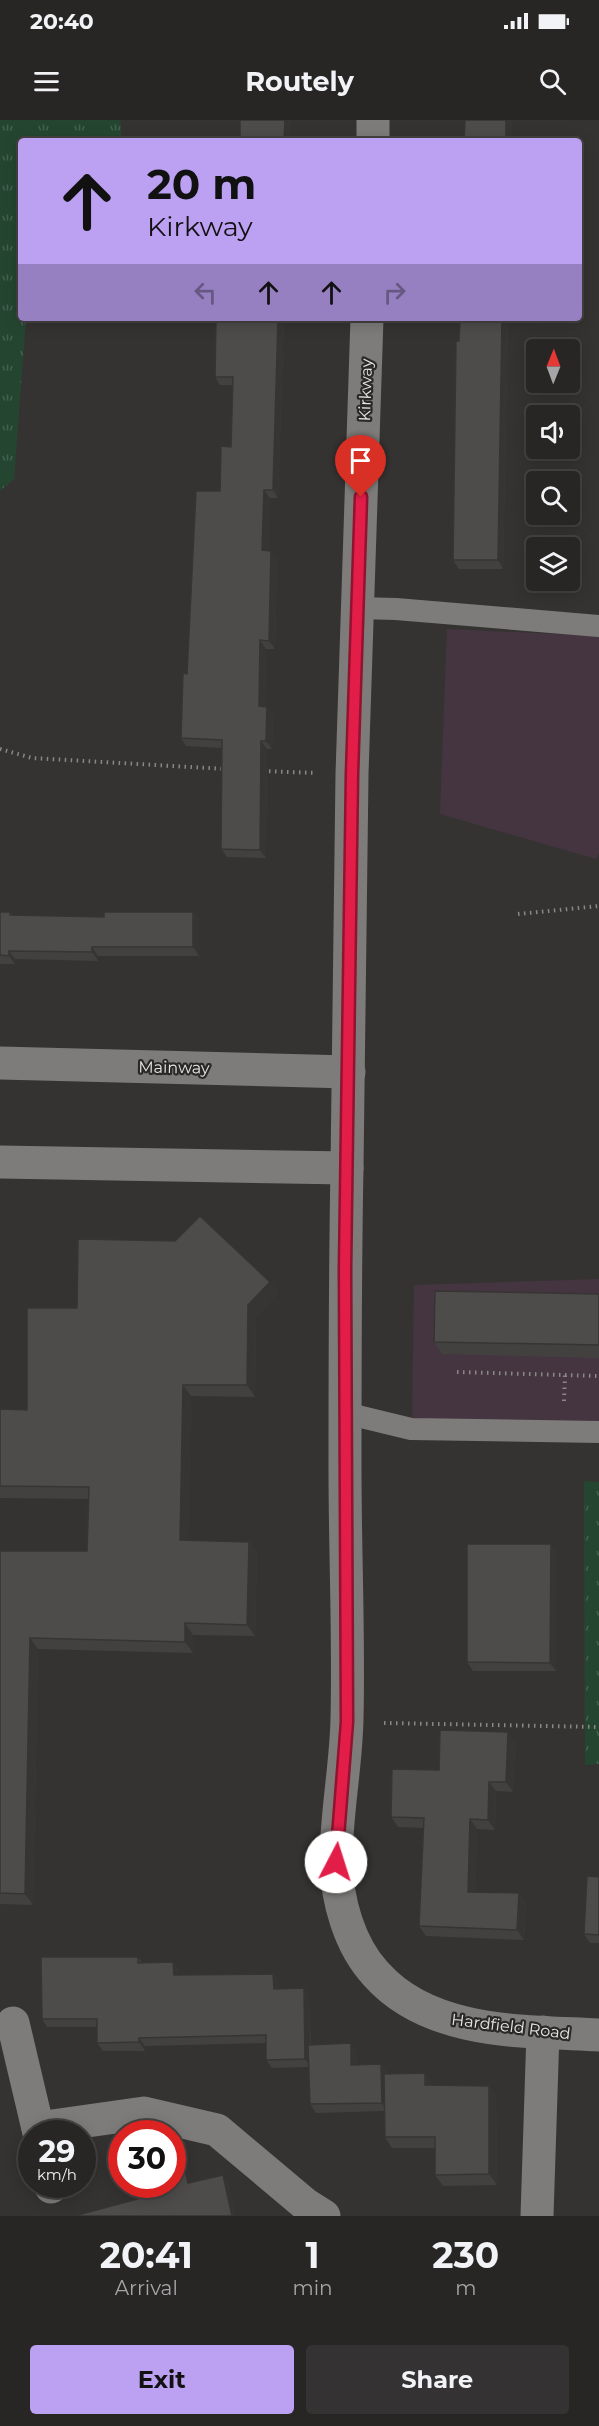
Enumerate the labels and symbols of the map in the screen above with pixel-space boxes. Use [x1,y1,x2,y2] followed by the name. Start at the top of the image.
[526,339,580,393] north arrow
[355,358,376,422] street label: Kirkway
[335,435,386,497] pin
[138,1057,210,1078] street label: Mainway
[304,1830,368,1894] position arrow
[450,2010,572,2043] street label: Hardfield Road
[108,2120,186,2198] speed limit sign: 30

